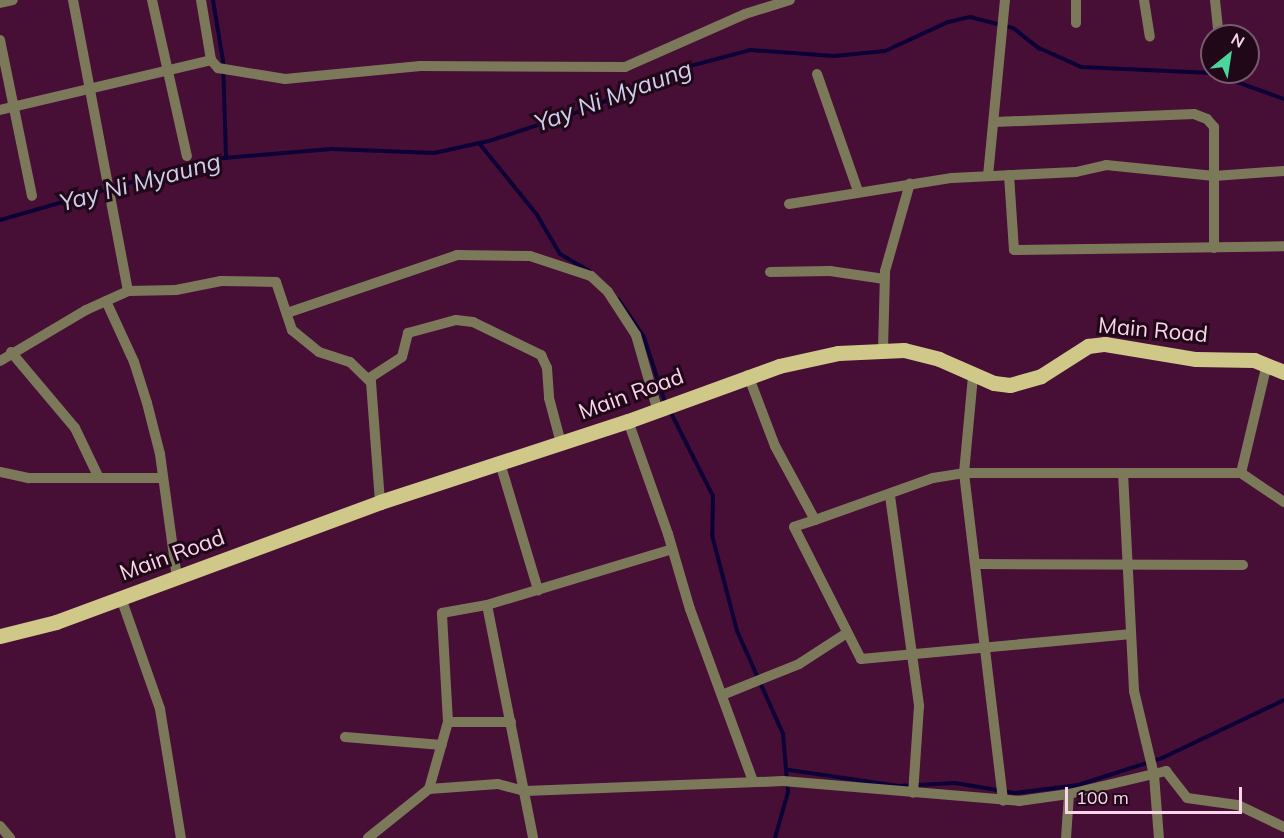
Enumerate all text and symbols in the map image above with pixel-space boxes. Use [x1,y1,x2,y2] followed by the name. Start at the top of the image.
[1200,24,1260,84] north arrow
[1228,28,1248,52] text: N
[530,54,696,138] water label: Yay Ni Myaung
[56,147,224,217] water label: Yay Ni Myaung
[1097,312,1209,348] street label: Main Road
[575,363,687,425] street label: Main Road
[116,524,228,586] street label: Main Road
[1068,775,1245,813] scale bar
[1076,786,1129,809] text: 100 m

